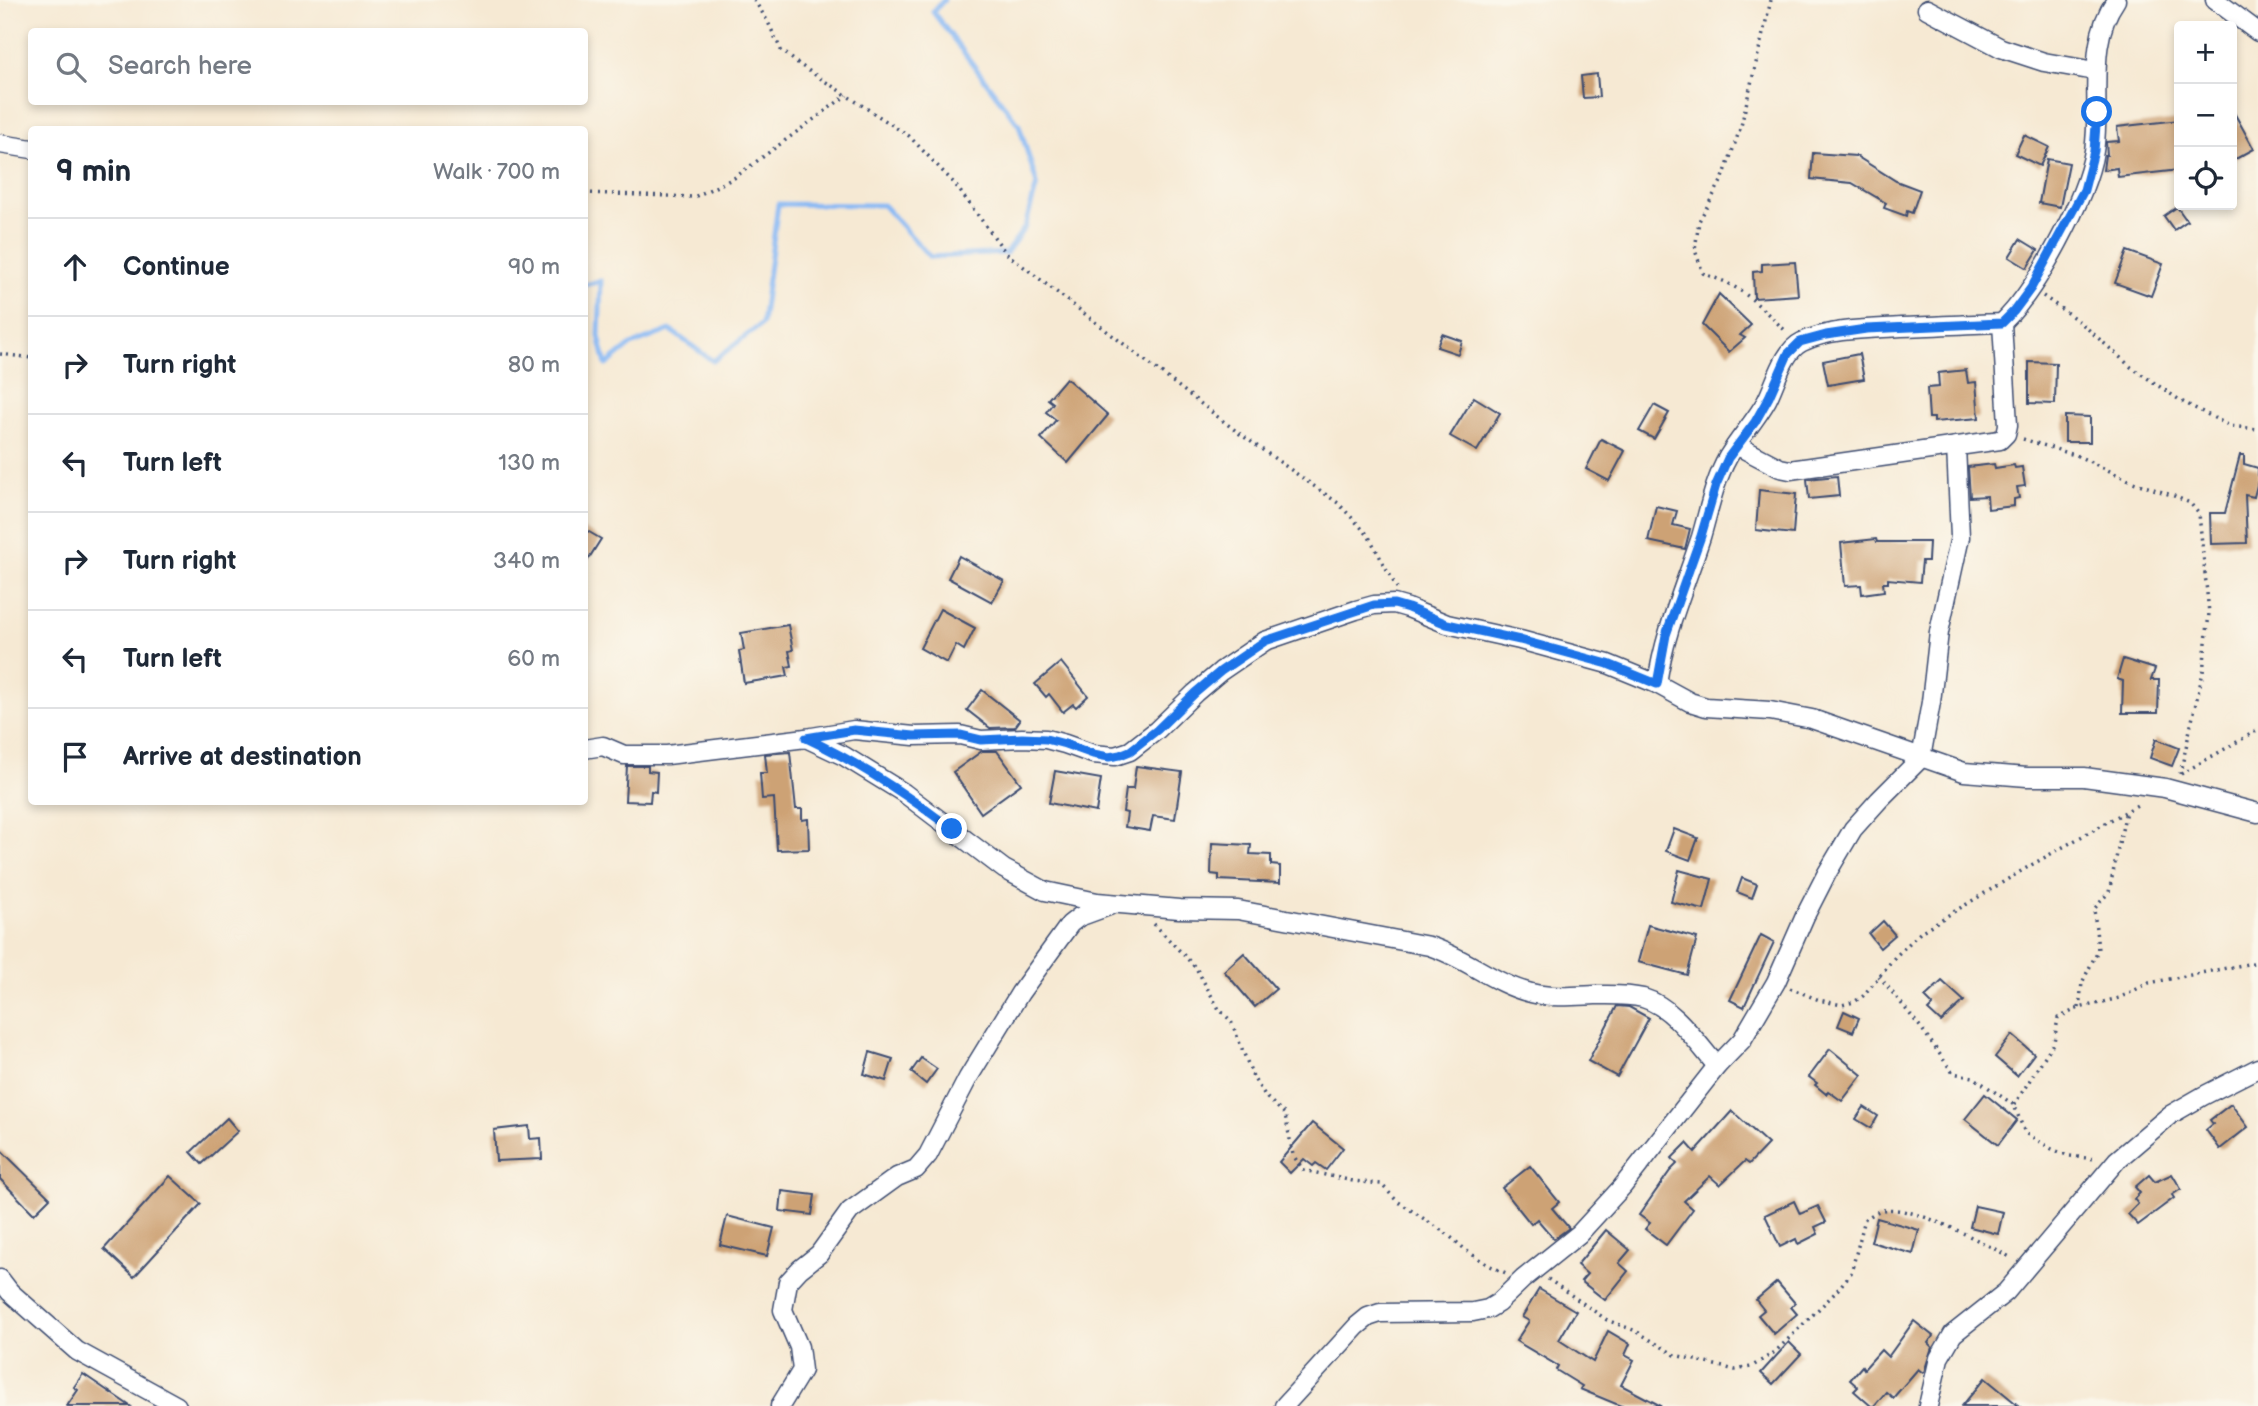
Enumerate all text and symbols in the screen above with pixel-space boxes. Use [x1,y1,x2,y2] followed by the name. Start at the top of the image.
[2174,21,2237,210] map controls
[2174,21,2237,84] button: +
[28,28,588,105] search box
[52,48,90,86] icon: search
[108,51,252,82] text: Search here
[2174,84,2237,147] button: −
[2081,96,2112,127] route start
[2174,147,2237,210] button: locate
[56,154,131,190] text: 9 min
[433,158,560,186] text: Walk · 700 m
[56,248,94,286] icon: ahead
[123,252,230,283] text: Continue
[508,253,560,281] text: 90 m
[56,346,94,384] icon: right
[123,350,236,381] text: Turn right
[508,351,560,379] text: 80 m
[56,444,94,482] icon: left
[123,448,222,479] text: Turn left
[498,449,560,477] text: 130 m
[56,542,94,580] icon: right
[123,546,236,577] text: Turn right
[493,547,560,575] text: 340 m
[56,640,94,678] icon: left
[123,644,222,675] text: Turn left
[507,645,560,673] text: 60 m
[56,738,94,776] icon: arrive
[123,742,362,773] text: Arrive at destination
[936,813,967,844] route end

